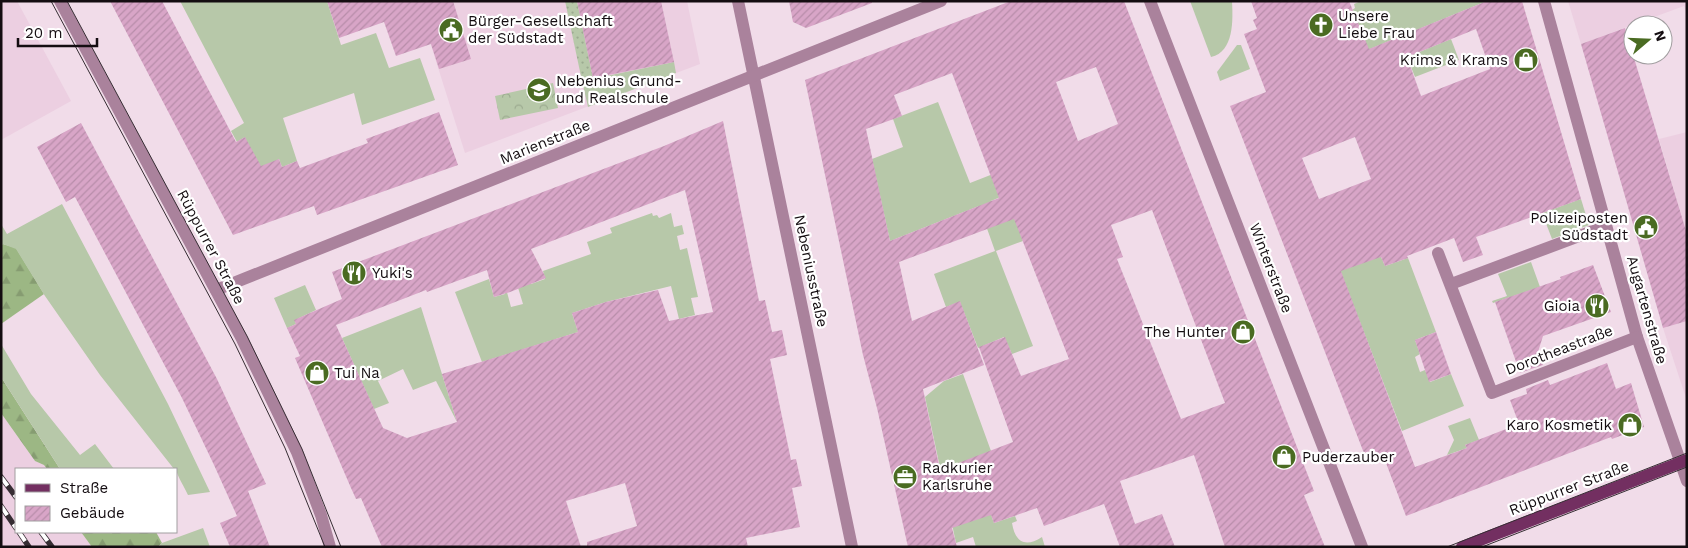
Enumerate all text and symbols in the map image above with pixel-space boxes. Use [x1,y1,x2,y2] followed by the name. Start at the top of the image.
[1338,7,1415,42] place label: Unsere Liebe Frau
[468,12,614,47] place label: Bürger-Gesellschaft der Südstadt
[1308,12,1334,38] church icon: Unsere Liebe Frau
[18,15,96,47] scale bar
[1623,15,1673,65] north arrow
[438,17,464,43] public building icon: Bürger-Gesellschaft der Südstadt
[25,24,63,42] text: 20 m
[1651,28,1670,43] text: N
[1513,47,1539,73] shop icon: Krims & Krams
[1400,51,1508,69] place label: Krims & Krams
[556,72,682,107] place label: Nebenius Grund- und Realschule
[526,77,552,103] school or university icon: Nebenius Grund- und Realschule
[497,116,593,168] street label: Marienstraße
[173,187,249,307] street label: Rüppurrer Straße
[1530,209,1629,244] place label: Polizeiposten Südstadt
[790,213,832,329] street label: Nebeniusstraße
[1633,214,1659,240] public building icon: Polizeiposten Südstadt
[1246,221,1296,315] street label: Winterstraße
[1623,254,1671,366] street label: Augartenstraße
[341,260,367,286] restaurant icon: Yuki's
[372,264,413,282] place label: Yuki's
[1584,293,1610,319] restaurant icon: Gioia
[1544,297,1580,315] place label: Gioia
[1230,319,1256,345] shop icon: The Hunter
[1503,321,1615,379] street label: Dorotheastraße
[1144,323,1226,341] place label: The Hunter
[304,360,330,386] shop icon: Tui Na
[334,364,380,382] place label: Tui Na
[1617,412,1643,438] shop icon: Karo Kosmetik
[1506,416,1612,434] place label: Karo Kosmetik
[1271,444,1297,470] shop icon: Puderzauber
[1302,448,1395,466] place label: Puderzauber
[1507,457,1631,519] street label: Rüppurrer Straße
[922,459,993,494] place label: Radkurier Karlsruhe
[892,464,918,490] office icon: Radkurier Karlsruhe
[15,468,178,533] legend
[60,479,108,497] text: Straße
[60,504,125,522] text: Gebäude

